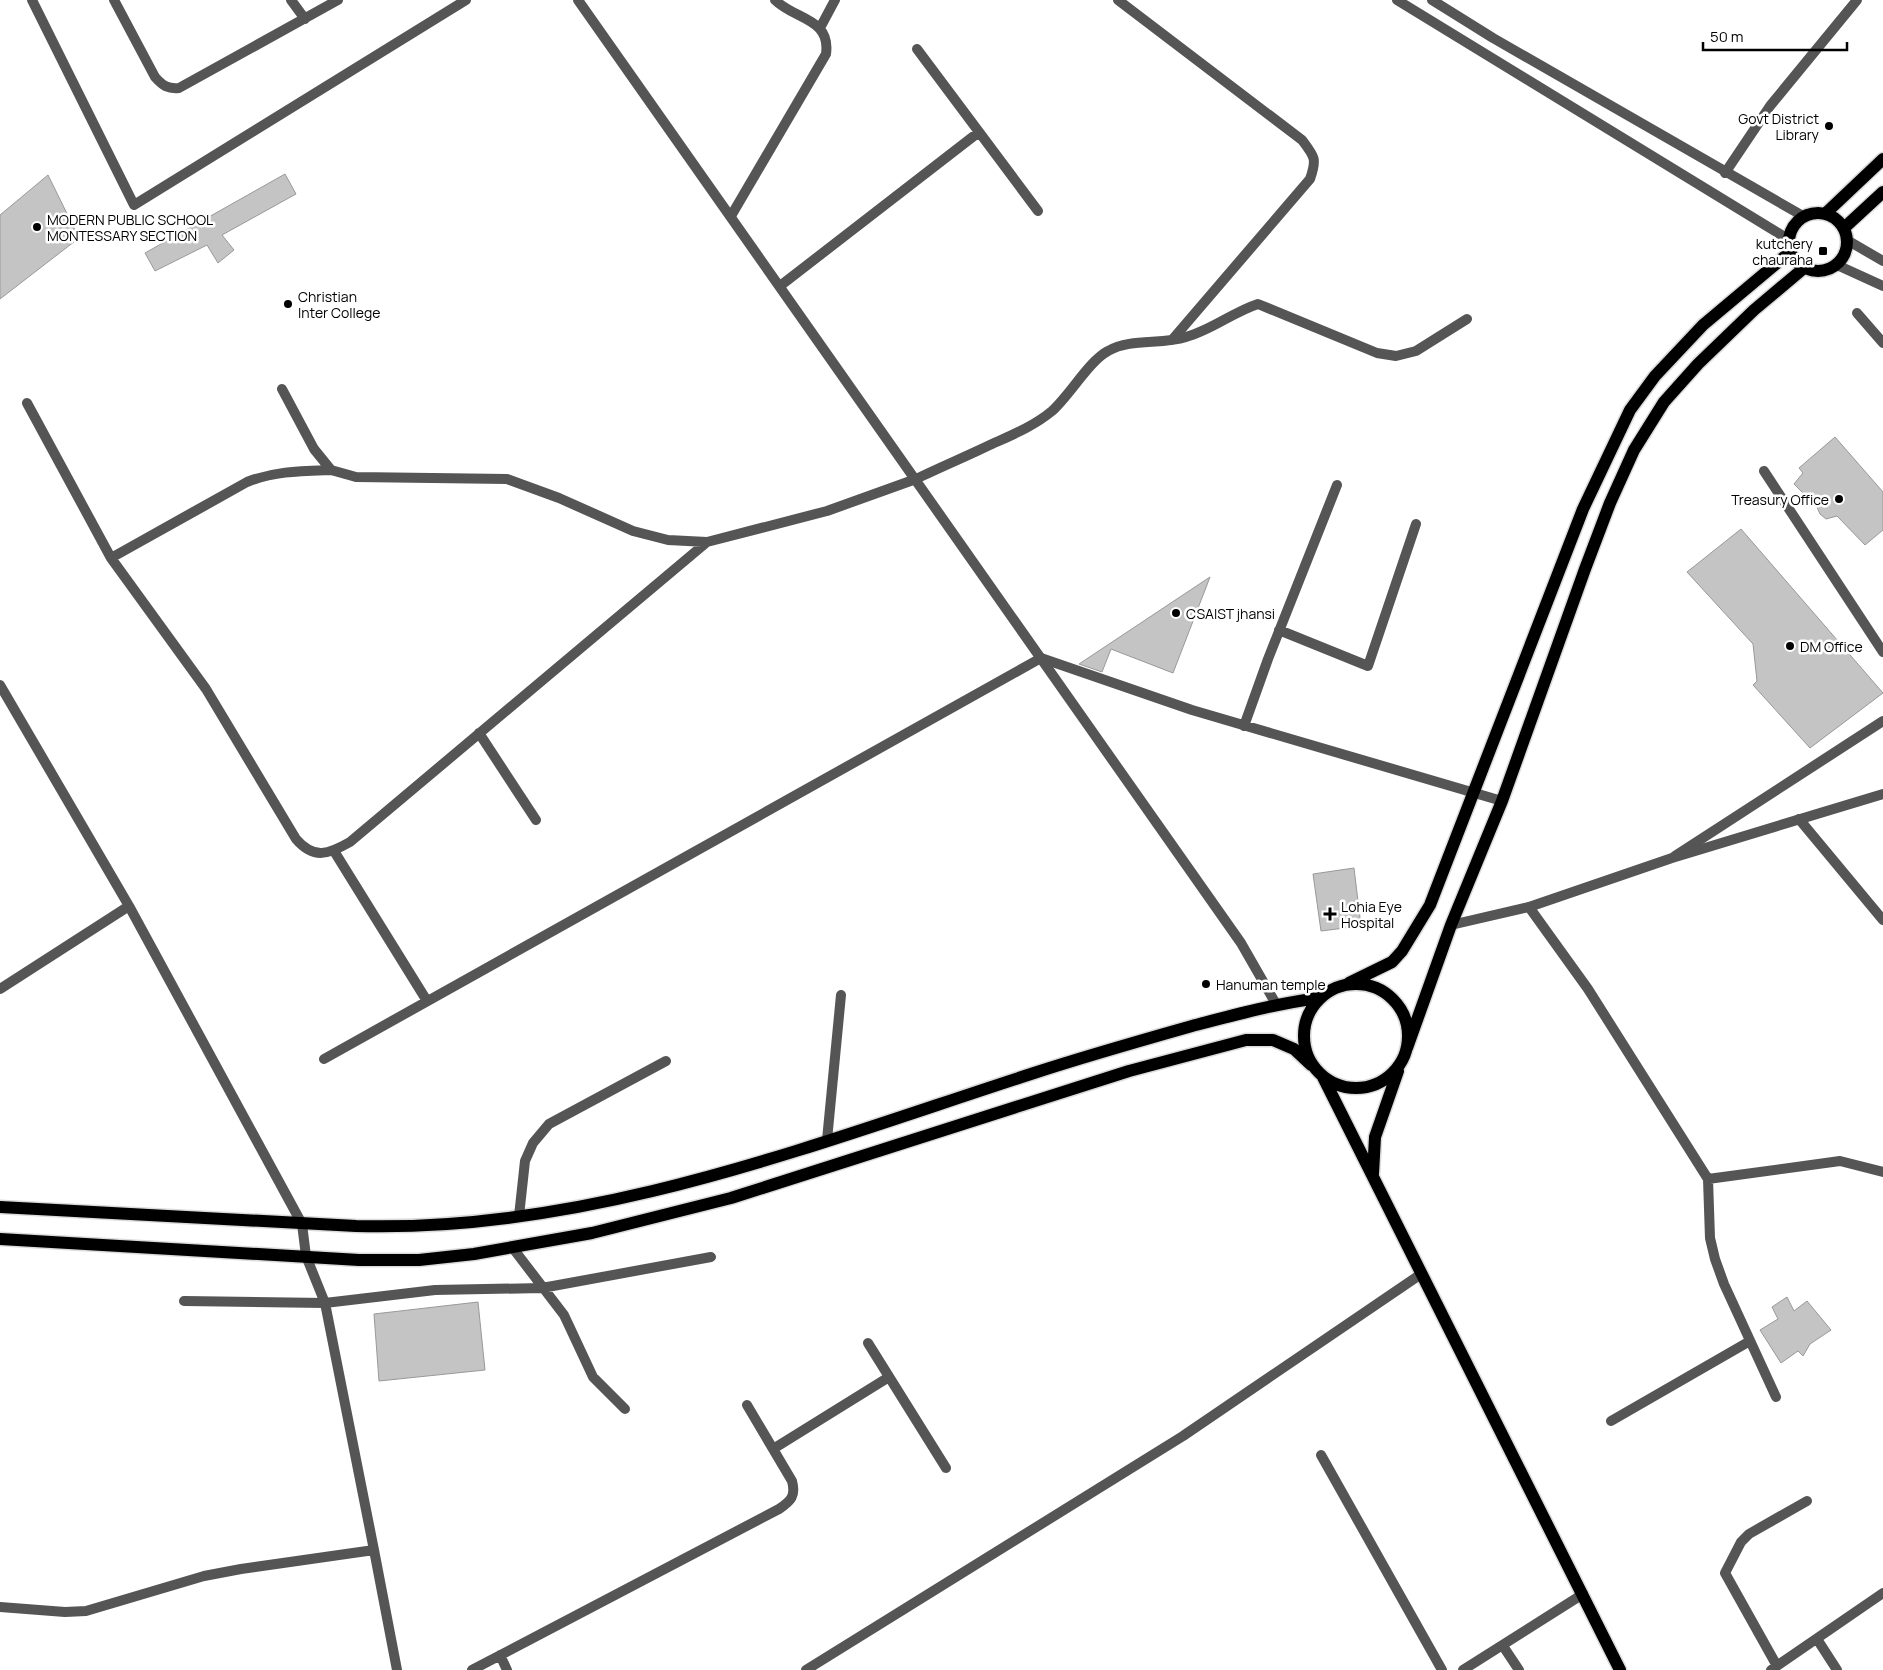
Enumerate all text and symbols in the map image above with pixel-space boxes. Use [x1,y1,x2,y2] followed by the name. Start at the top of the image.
[1703,20,1847,52] scale bar
[1710,26,1744,47] text: 50 m
[1738,109,1820,144] place label: Govt District Library
[1823,120,1835,132] marker: Govt District Library
[47,210,213,245] place label: MODERN PUBLIC SCHOOL MONTESSARY SECTION
[31,221,43,233] marker: MODERN PUBLIC SCHOOL MONTESSARY SECTION
[1752,234,1814,269] place label: kutchery chauraha
[1817,245,1829,257] marker: kutchery chauraha
[298,287,380,322] place label: Christian Inter College
[282,298,294,310] marker: Christian Inter College
[1731,490,1829,509] place label: Treasury Office
[1833,493,1845,505] marker: Treasury Office
[1186,604,1275,623] place label: CSAIST jhansi
[1170,607,1182,619] marker: CSAIST jhansi
[1800,637,1863,656] place label: DM Office
[1784,640,1796,652] marker: DM Office
[1341,897,1402,932] place label: Lohia Eye Hospital
[1323,907,1337,921] marker: Lohia Eye Hospital
[1216,975,1326,994] place label: Hanuman temple
[1200,978,1212,990] marker: Hanuman temple

